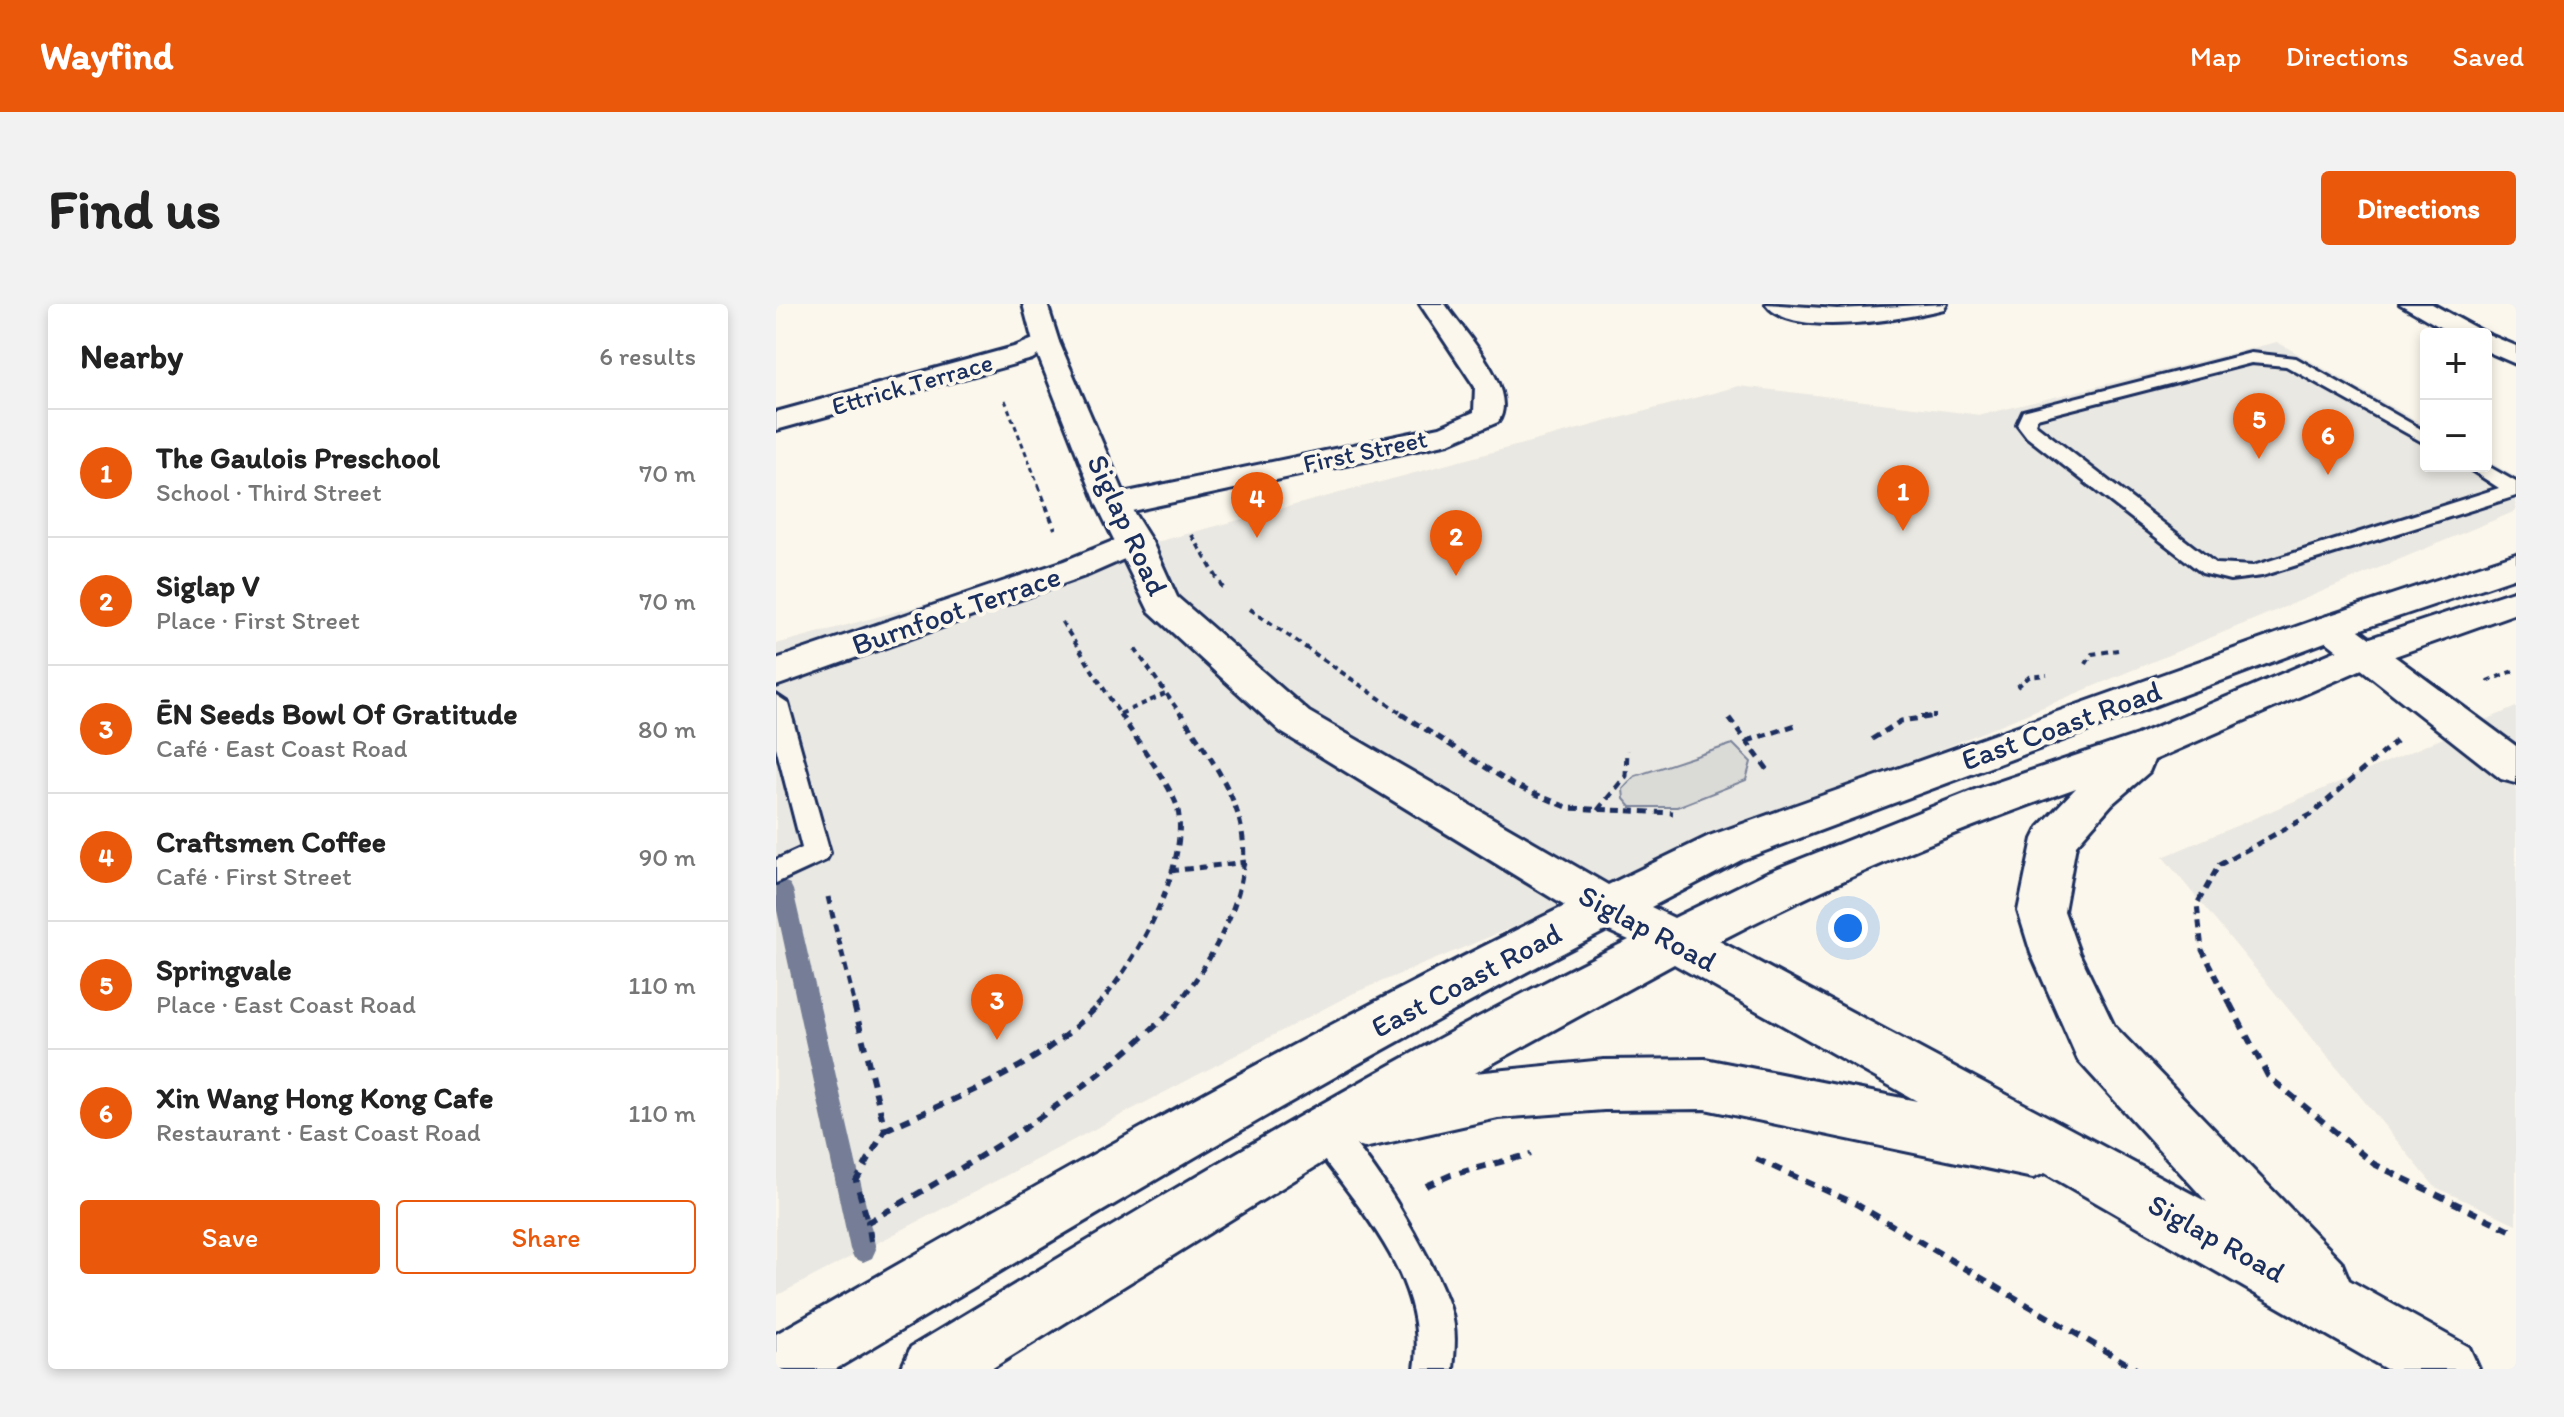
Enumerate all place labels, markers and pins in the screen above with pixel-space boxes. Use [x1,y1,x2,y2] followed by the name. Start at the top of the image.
[2233,393,2285,459] pin: 5
[2302,409,2354,475] pin: 6
[1877,465,1929,531] pin: 1
[1231,472,1283,538] pin: 4
[1430,510,1482,576] pin: 2
[971,974,1023,1040] pin: 3

